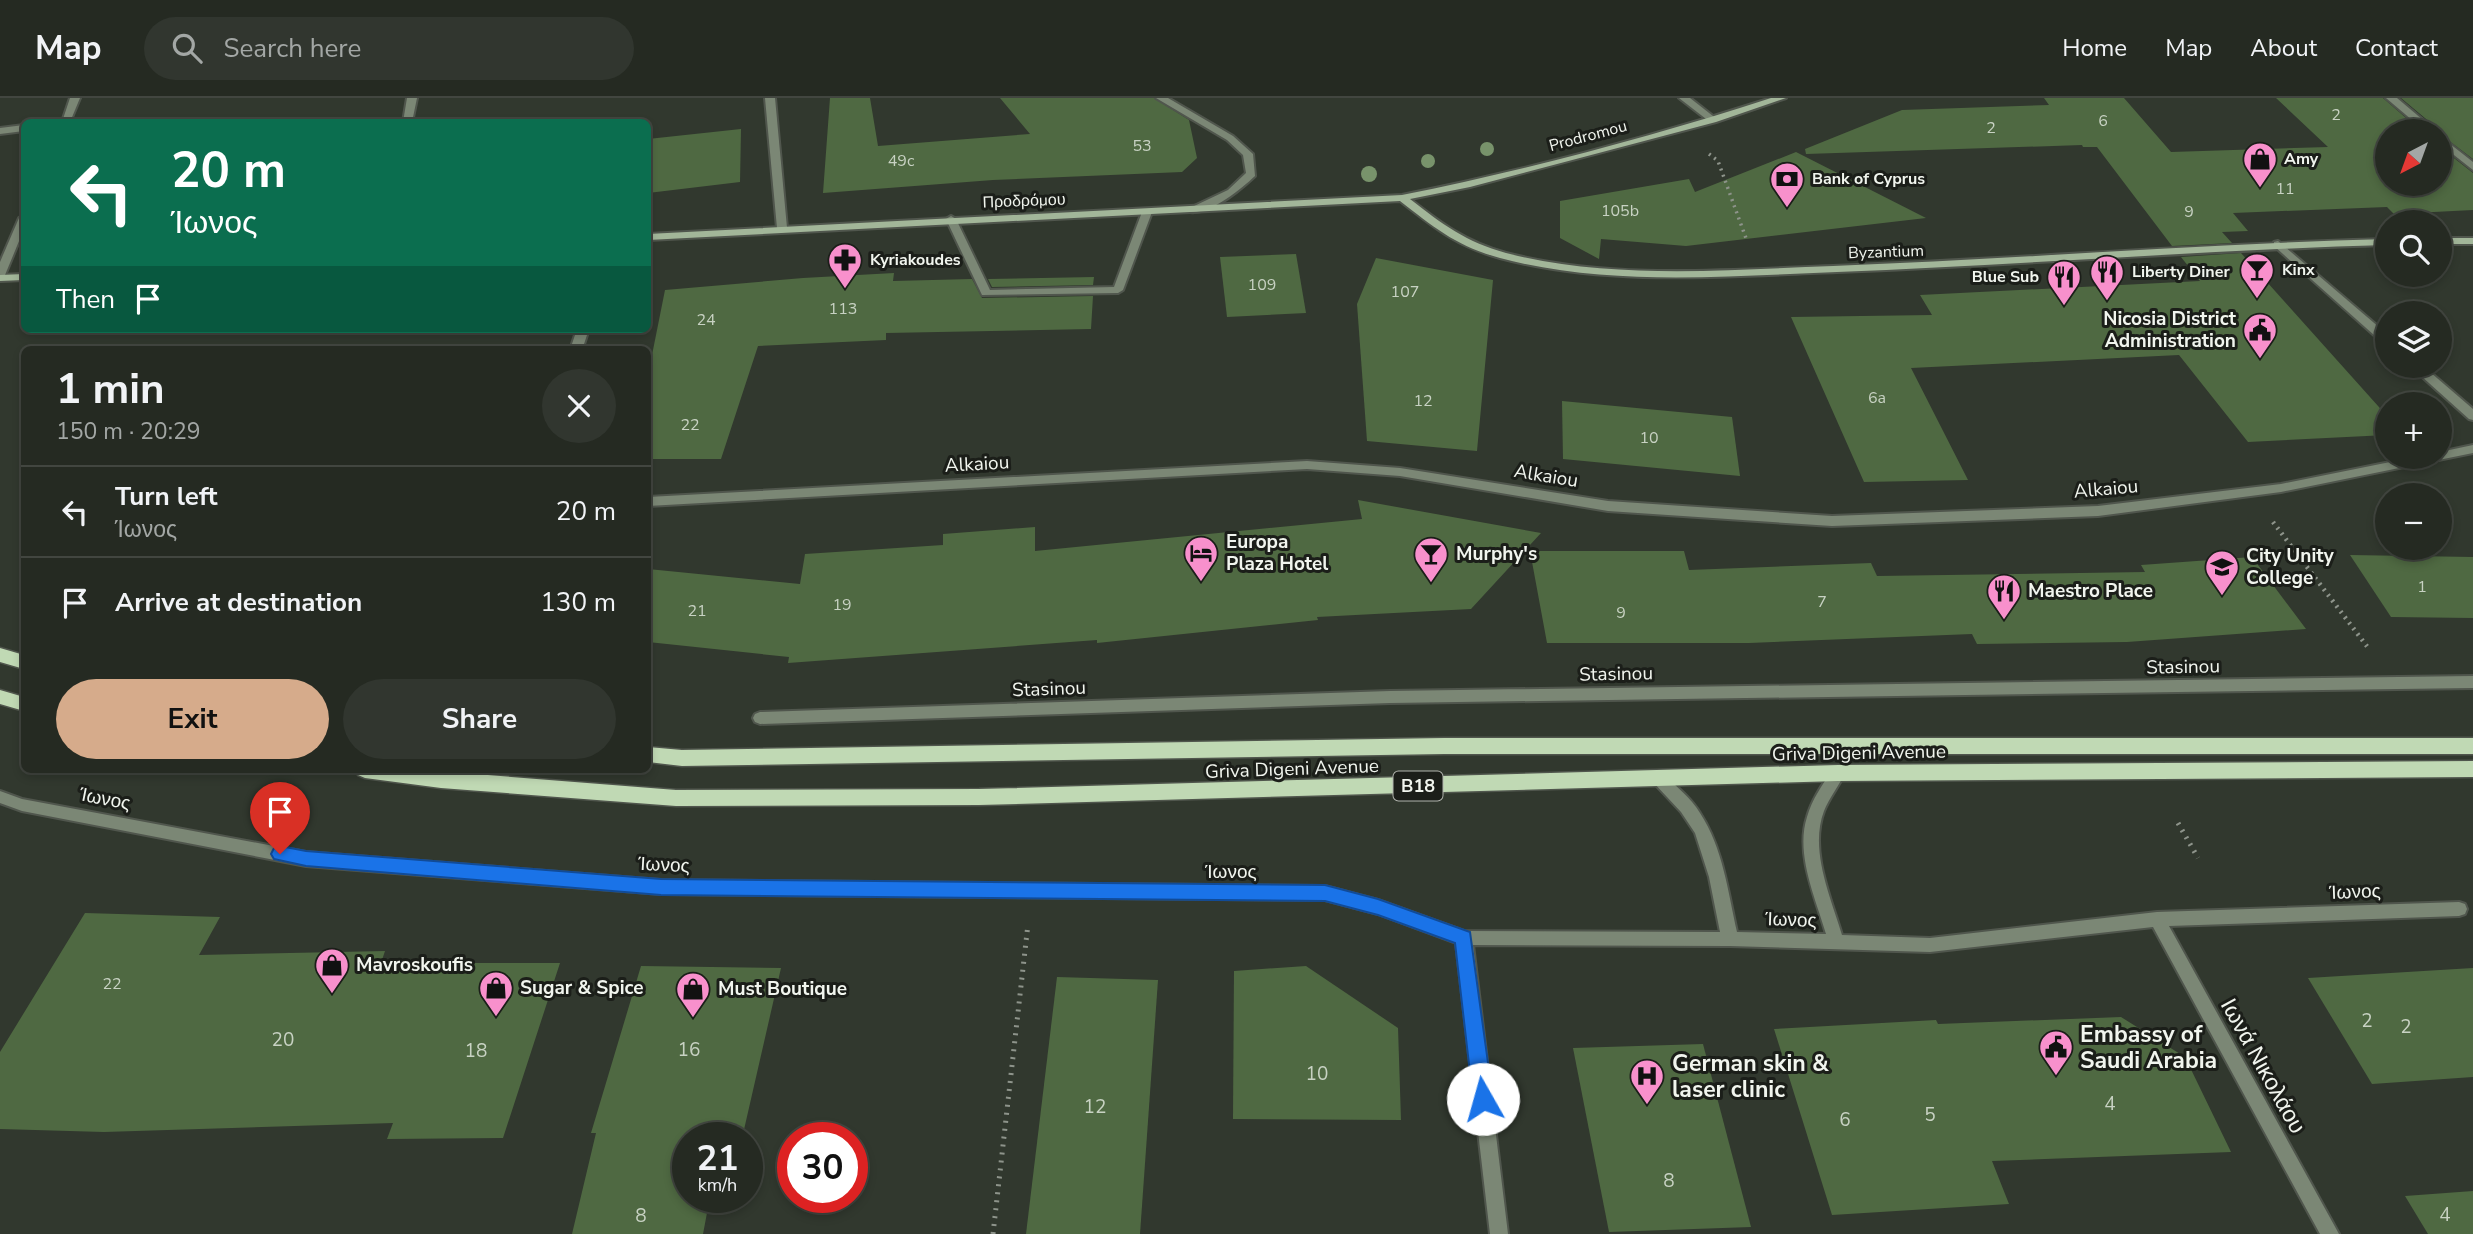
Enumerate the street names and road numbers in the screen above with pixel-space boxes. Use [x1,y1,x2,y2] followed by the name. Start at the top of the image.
[1547,115,1629,157] street label: Prodromou
[982,189,1066,213] street label: Προδρόμου
[1848,240,1924,264] street label: Byzantium
[944,449,1010,479] street label: Alkaiou
[1512,458,1580,494] street label: Alkaiou
[2073,473,2139,505] street label: Alkaiou
[2146,653,2220,681] street label: Stasinou
[1579,660,1653,688] street label: Stasinou
[1012,675,1086,703] street label: Stasinou
[1772,738,1946,768] street label: Griva Digeni Avenue
[1205,753,1379,785] street label: Griva Digeni Avenue
[1394,772,1442,800] road number: B18
[76,781,133,817] street label: Ίωνος
[637,851,690,879] street label: Ίωνος
[1204,859,1257,885] street label: Ίωνος
[2328,878,2381,906] street label: Ίωνος
[1764,906,1817,934] street label: Ίωνος
[2213,993,2313,1139] street label: Ιωνά Νικολάου

